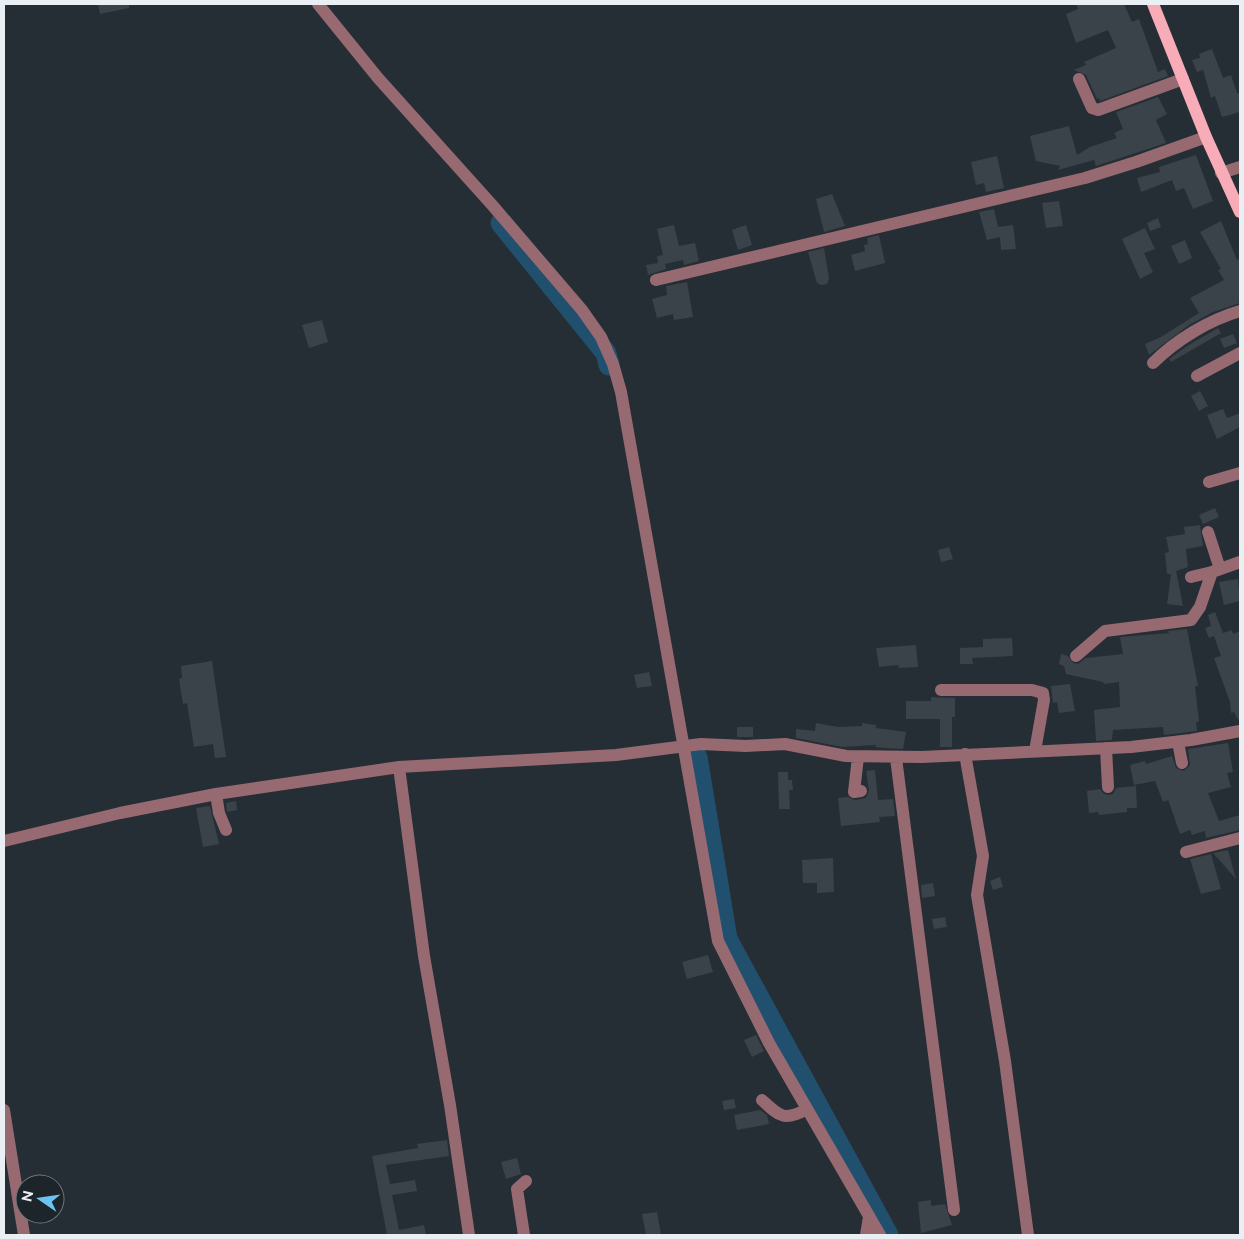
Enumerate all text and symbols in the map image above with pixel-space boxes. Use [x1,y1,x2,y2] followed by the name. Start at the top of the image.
[15,1174,65,1224] north arrow
[18,1189,36,1203] text: N

